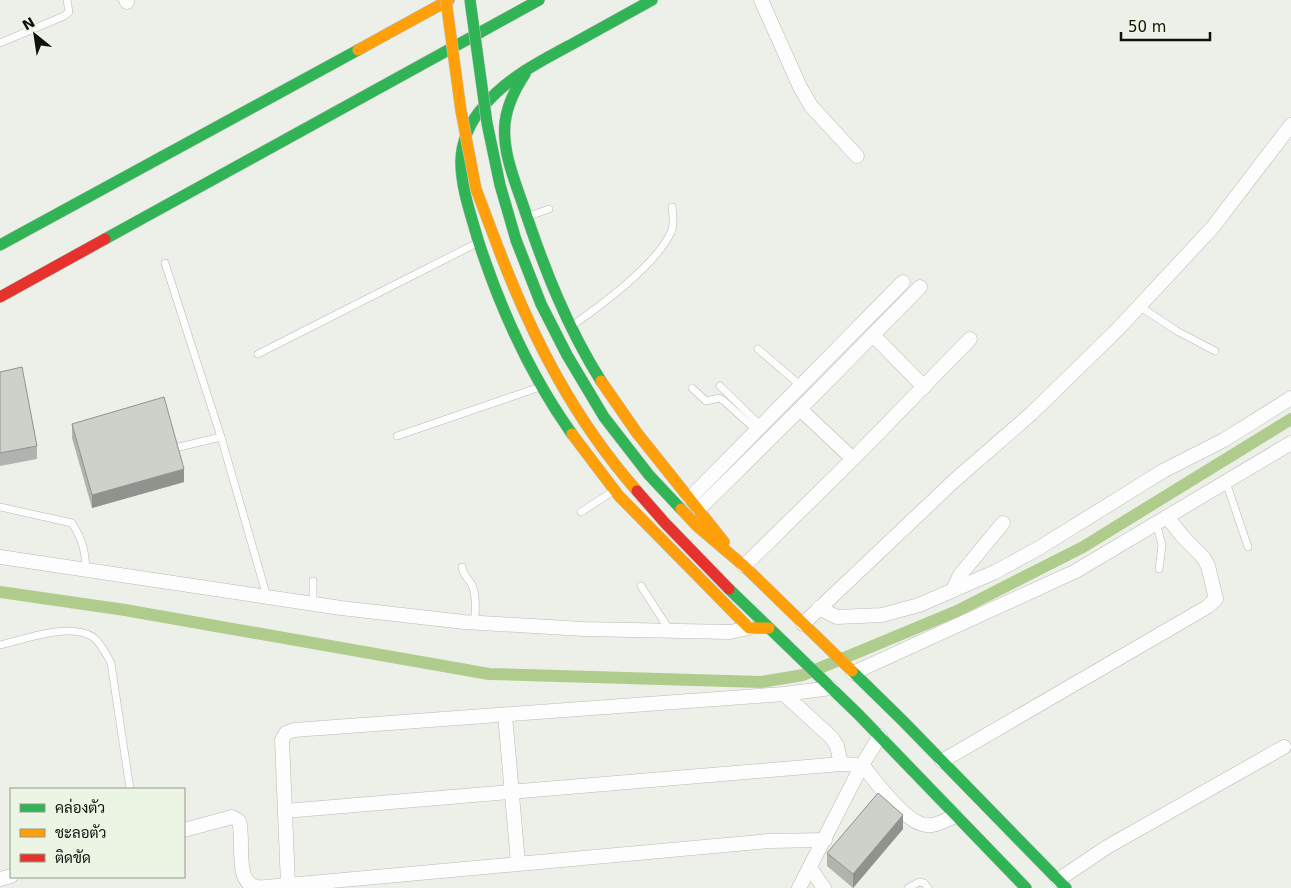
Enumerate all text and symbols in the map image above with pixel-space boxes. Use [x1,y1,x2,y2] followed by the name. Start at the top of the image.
[10,10,60,60] north arrow
[1121,10,1210,42] scale bar
[19,14,38,34] text: N
[1128,18,1166,36] text: 50 m
[10,788,185,878] legend
[55,798,105,817] text: คล่องตัว
[55,824,106,842] text: ชะลอตัว
[55,849,91,867] text: ติดขัด

